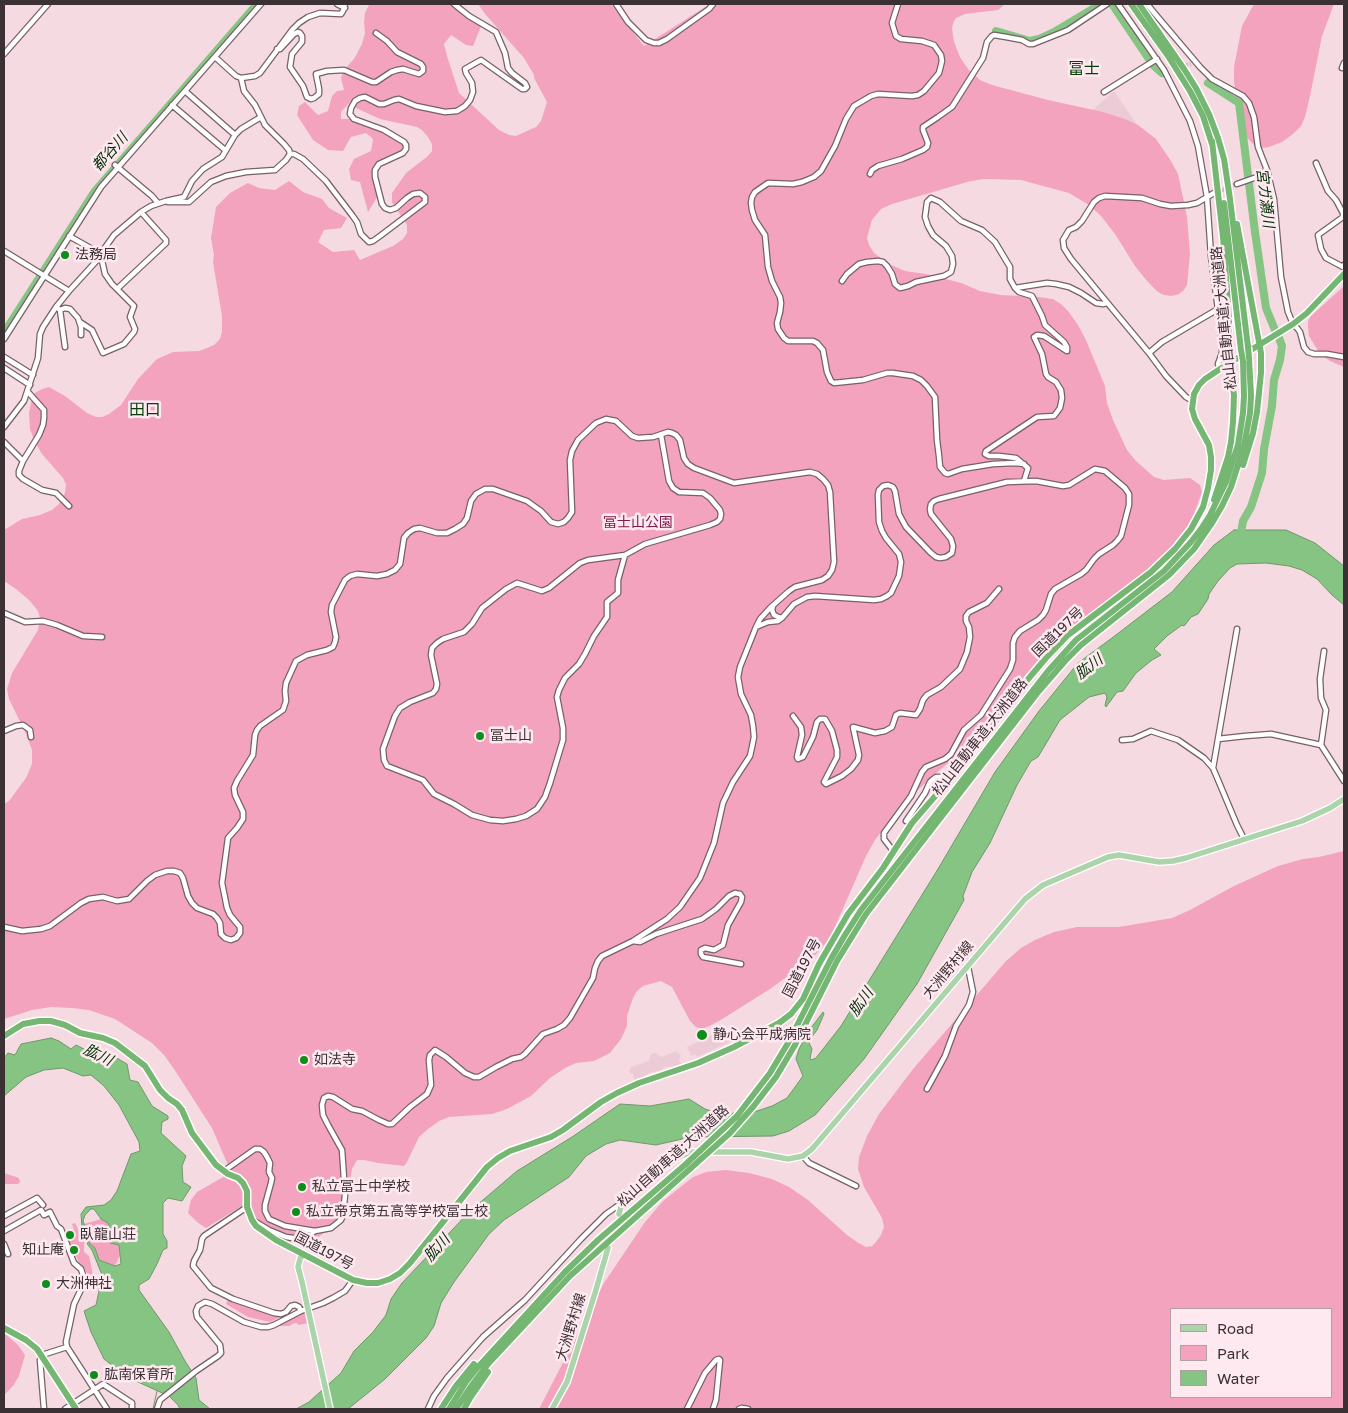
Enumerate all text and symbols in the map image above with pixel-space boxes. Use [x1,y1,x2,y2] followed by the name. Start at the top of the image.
[1068,59,1100,79] district label: 冨士
[88,129,132,175] water label: 都谷川
[1252,167,1278,229] water label: 宮ガ瀬川
[1208,245,1240,391] street label: 松山自動車道;大洲道路
[75,247,117,263] place label: 法務局
[59,249,71,261] marker: 法務局
[129,400,161,420] district label: 田口
[603,515,673,531] park label: 冨士山公園
[1029,603,1087,661] street label: 国道197号
[1072,651,1106,683] water label: 肱川
[929,675,1031,799] street label: 松山自動車道;大洲道路
[490,728,532,744] place label: 冨士山
[474,730,486,742] marker: 冨士山
[779,936,825,1000] street label: 国道197号
[919,938,977,1002] street label: 大洲野村線
[845,985,877,1019] water label: 肱川
[713,1027,811,1043] place label: 静心会平成病院
[695,1028,709,1042] marker: 静心会平成病院
[81,1040,115,1070] water label: 肱川
[314,1052,356,1068] place label: 如法寺
[298,1054,310,1066] marker: 如法寺
[614,1102,732,1210] street label: 松山自動車道;大洲道路
[312,1179,410,1195] place label: 私立冨士中学校
[296,1181,308,1193] marker: 私立冨士中学校
[306,1204,488,1220] place label: 私立帝京第五高等学校冨士校
[290,1206,302,1218] marker: 私立帝京第五高等学校冨士校
[80,1227,136,1243] place label: 臥龍山荘
[292,1228,356,1274] street label: 国道197号
[64,1229,76,1241] marker: 臥龍山荘
[420,1231,454,1265] water label: 肱川
[22,1242,64,1258] place label: 知止庵
[68,1244,80,1256] marker: 知止庵
[56,1276,112,1292] place label: 大洲神社
[40,1278,52,1290] marker: 大洲神社
[553,1291,589,1363] street label: 大洲野村線
[1170,1308,1333,1398] legend
[1217,1319,1254,1337] text: Road
[1217,1344,1249,1362] text: Park
[104,1367,174,1383] place label: 肱南保育所
[88,1369,100,1381] marker: 肱南保育所
[1217,1369,1260,1387] text: Water

